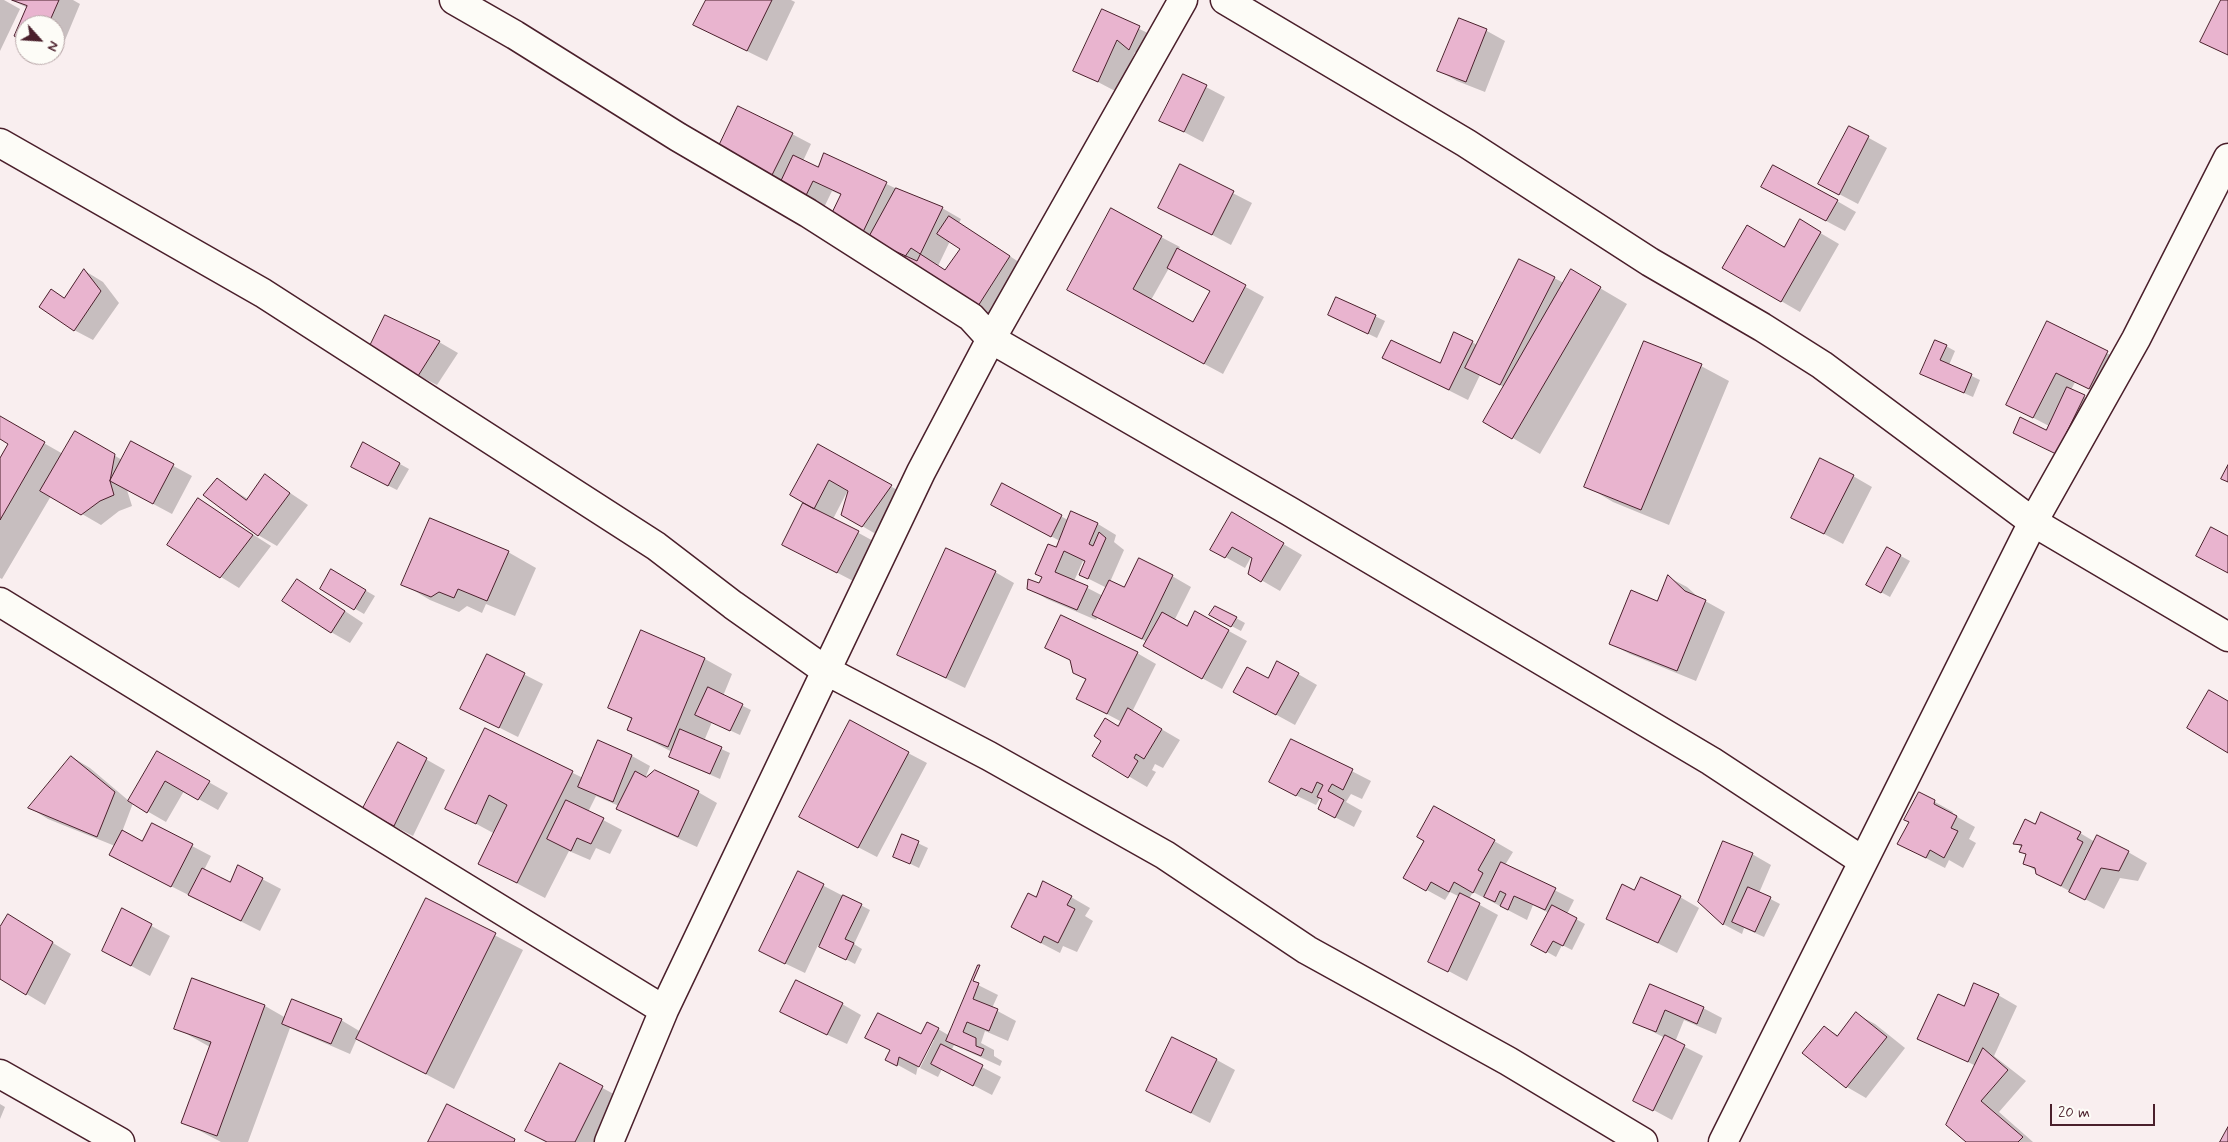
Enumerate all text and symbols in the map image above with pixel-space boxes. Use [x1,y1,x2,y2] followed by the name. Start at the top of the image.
[15,15,65,65] north arrow
[42,38,63,54] text: N
[2053,1094,2158,1126] scale bar
[2058,1103,2090,1123] text: 20 m

